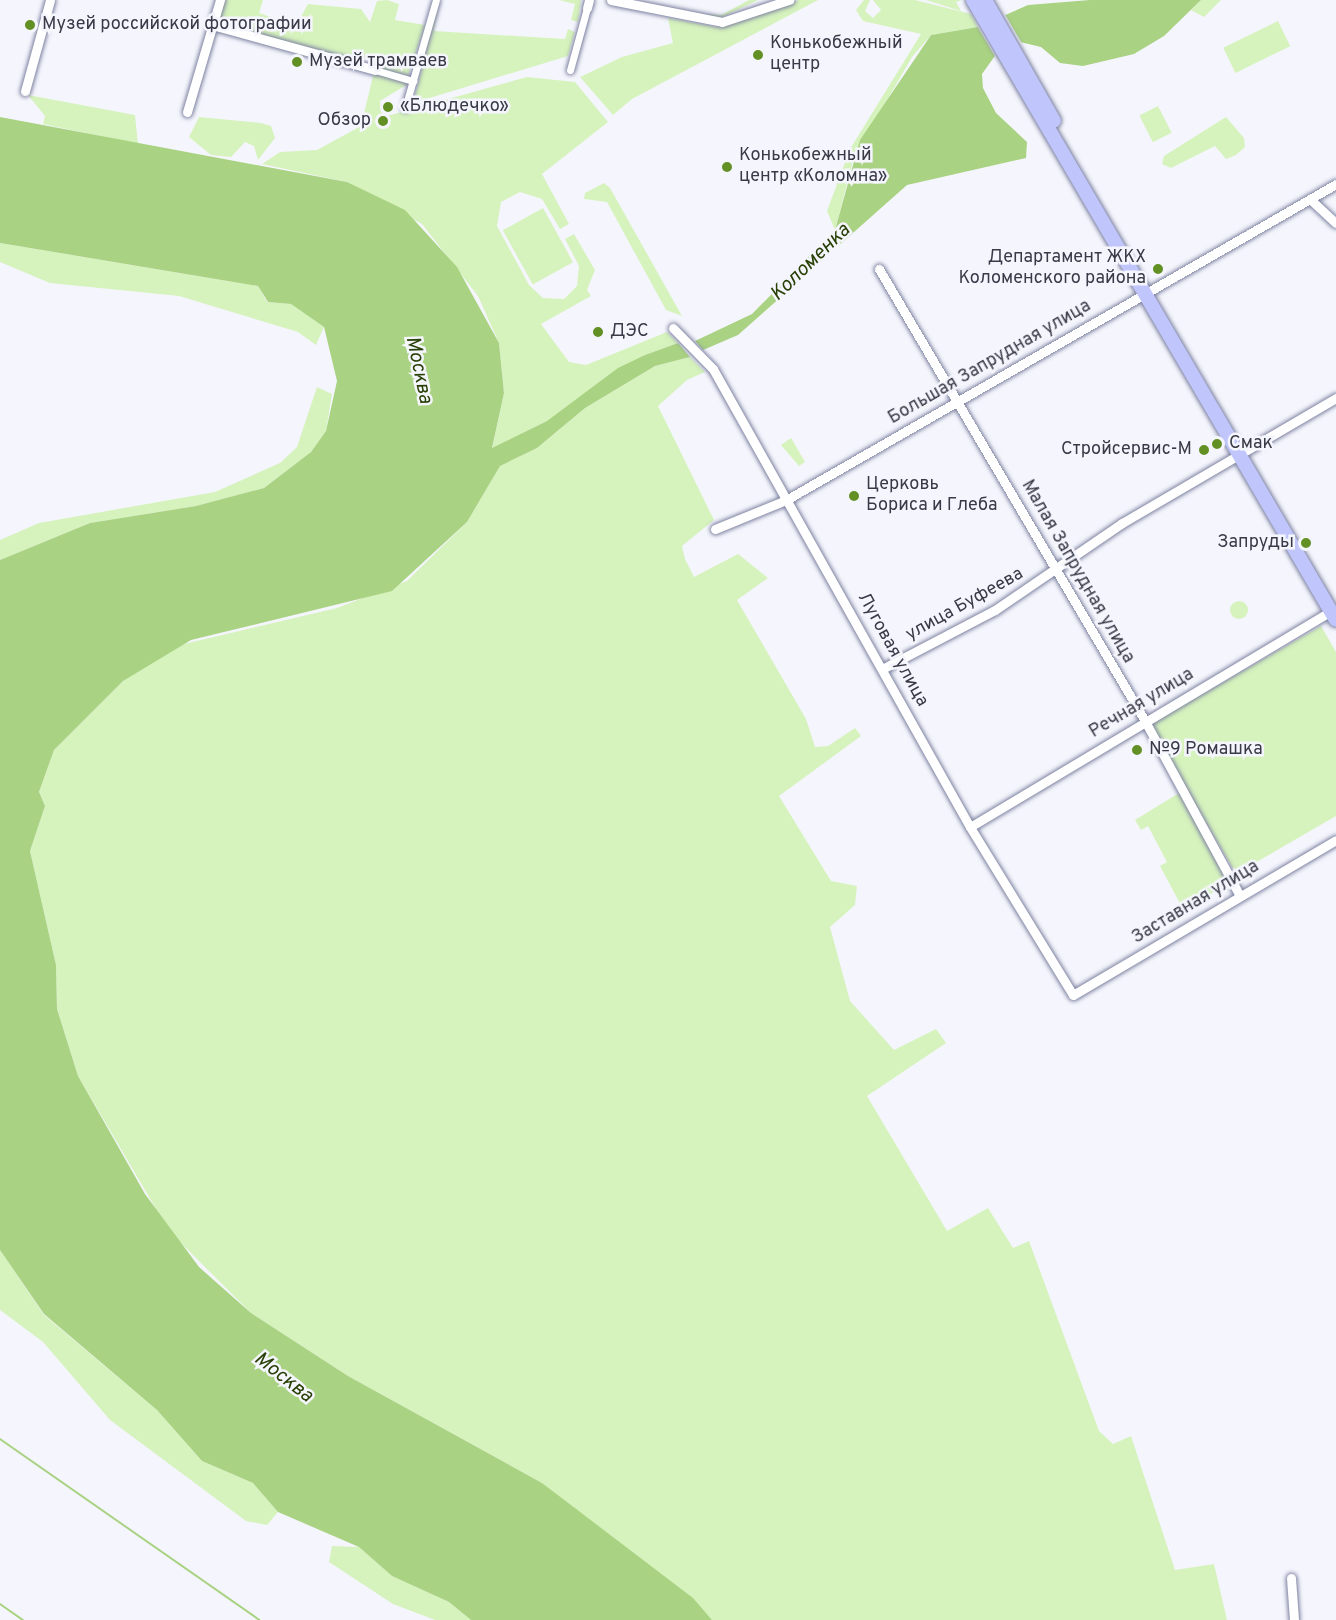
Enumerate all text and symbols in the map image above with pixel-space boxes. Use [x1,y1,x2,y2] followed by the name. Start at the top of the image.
[42,14,312,36] place label: Музей российской фотографии
[23,18,37,32] marker: Музей российской фотографии
[770,34,903,76] place label: Конькобежный центр
[751,48,765,62] marker: Конькобежный центр
[309,51,447,73] place label: Музей трамваев
[290,55,304,69] marker: Музей трамваев
[400,96,509,118] place label: «Блюдечко»
[381,100,395,114] marker: «Блюдечко»
[318,110,371,132] place label: Обзор
[376,114,390,128] marker: Обзор
[739,146,887,188] place label: Конькобежный центр «Коломна»
[720,160,734,174] marker: Конькобежный центр «Коломна»
[766,219,856,307] water label: Коломенка
[958,248,1146,290] place label: Департамент ЖКХ Коломенского района
[1151,262,1165,276] marker: Департамент ЖКХ Коломенского района
[885,296,1095,430] street label: Большая Запрудная улица
[610,321,649,343] place label: ДЭС
[591,325,605,339] marker: ДЭС
[399,334,437,406] water label: Москва
[1229,433,1273,455] place label: Смак
[1210,437,1224,451] marker: Смак
[1061,439,1192,461] place label: Стройсервис-М
[1197,443,1211,457] marker: Стройсервис-М
[866,475,998,518] place label: Церковь Бориса и Глеба
[1016,477,1138,667] street label: Малая Запрудная улица
[847,489,861,503] marker: Церковь Бориса и Глеба
[1217,532,1294,554] place label: Запруды
[1299,536,1313,550] marker: Запруды
[902,564,1028,646] street label: улица Буфеева
[852,589,932,711] street label: Луговая улица
[1086,664,1198,744] street label: Речная улица
[1149,739,1263,761] place label: №9 Ромашка
[1130,743,1144,757] marker: №9 Ромашка
[1129,857,1263,949] street label: Заставная улица
[249,1348,317,1408] water label: Москва

